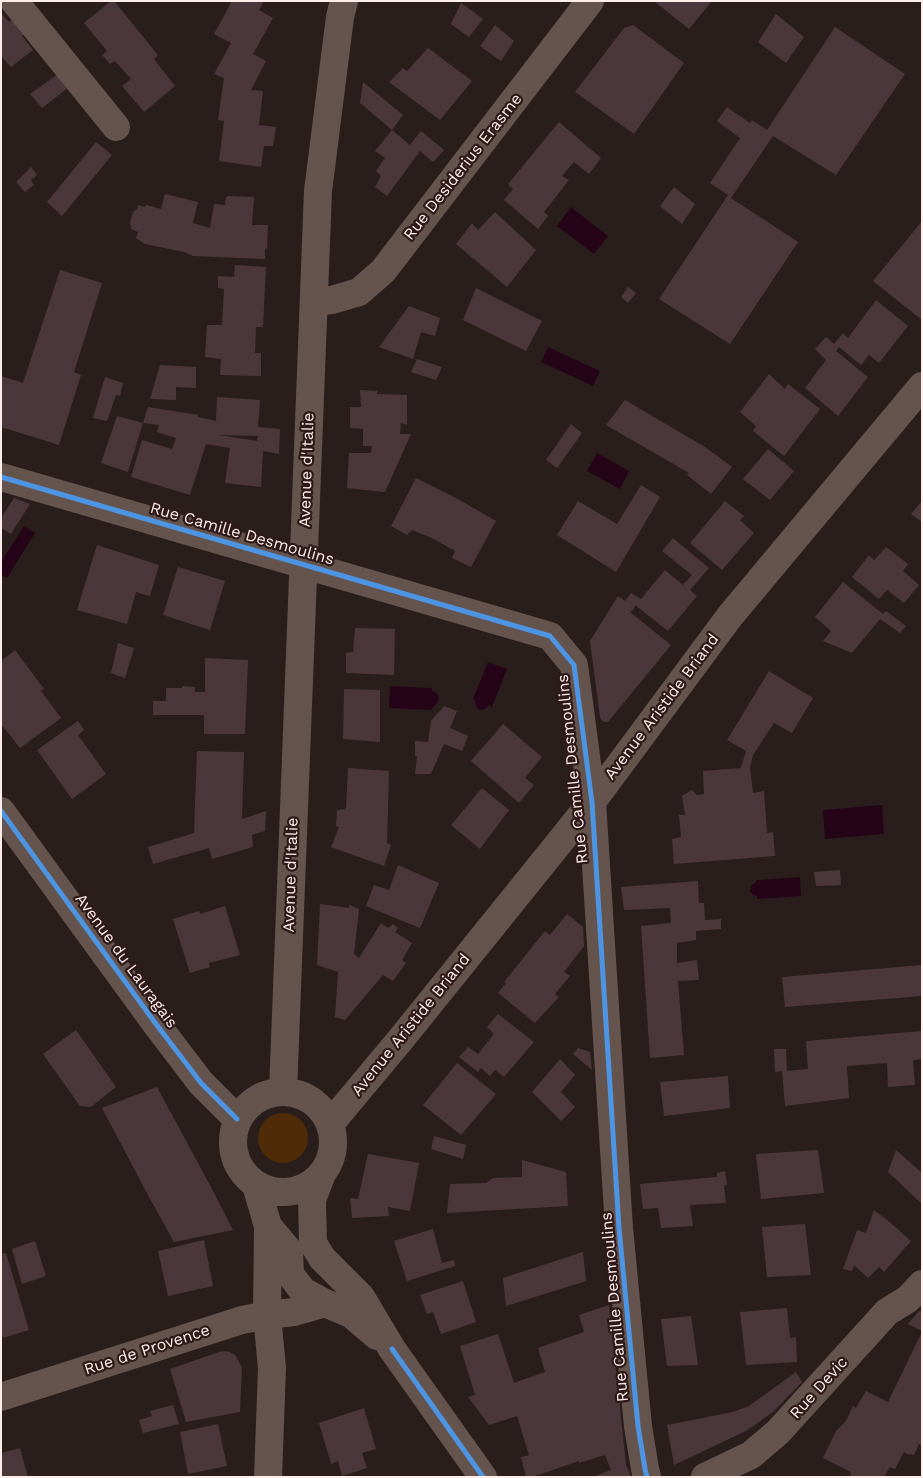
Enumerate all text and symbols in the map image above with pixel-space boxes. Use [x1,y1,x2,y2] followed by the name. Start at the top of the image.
[400,90,526,244] street label: Rue Desiderius Erasme
[295,412,319,528] street label: Avenue d'Italie
[148,499,336,569] street label: Rue Camille Desmoulins
[601,630,723,784] street label: Avenue Aristide Briand
[553,673,593,865] street label: Rue Camille Desmoulins
[279,817,303,933] street label: Avenue d'Italie
[71,890,181,1032] street label: Avenue du Lauragais
[348,950,474,1100] street label: Avenue Aristide Briand
[597,1211,633,1403] street label: Rue Camille Desmoulins
[82,1321,212,1379] street label: Rue de Provence
[786,1353,852,1423] street label: Rue Devic

